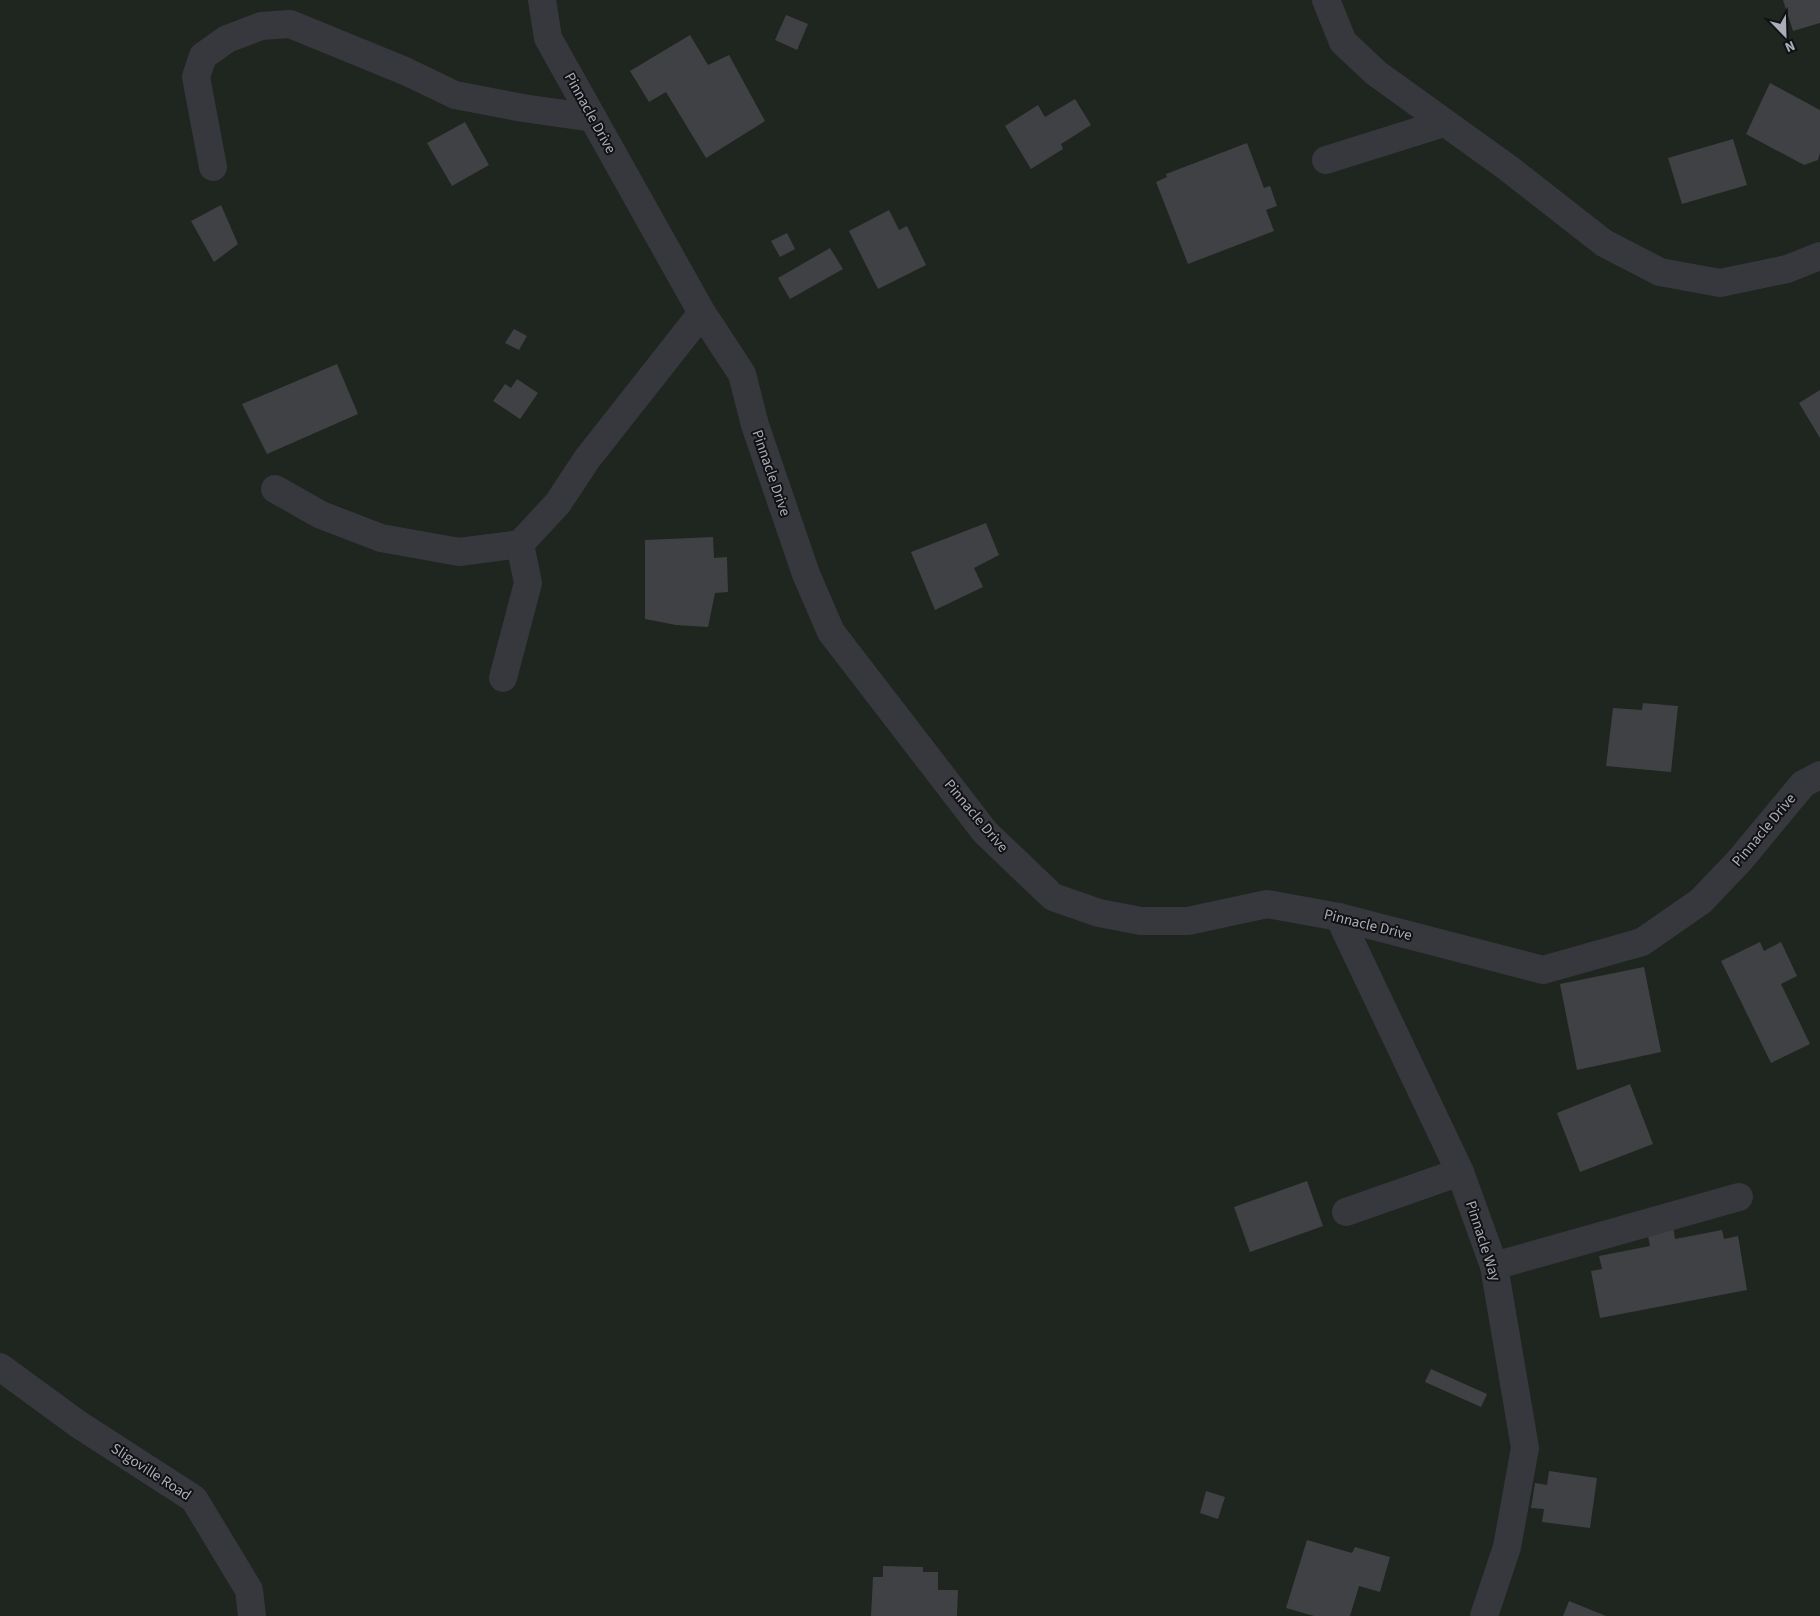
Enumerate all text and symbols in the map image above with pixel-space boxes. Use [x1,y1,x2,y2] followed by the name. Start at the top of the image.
[1760,10,1810,60] north arrow
[1781,35,1798,57] text: N
[559,69,621,157] street label: Pinnacle Drive
[746,427,796,519] street label: Pinnacle Drive
[939,775,1013,857] street label: Pinnacle Drive
[1727,789,1801,871] street label: Pinnacle Drive
[1322,904,1414,946] street label: Pinnacle Drive
[1460,1198,1506,1284] street label: Pinnacle Way
[107,1438,195,1506] street label: Sligoville Road

